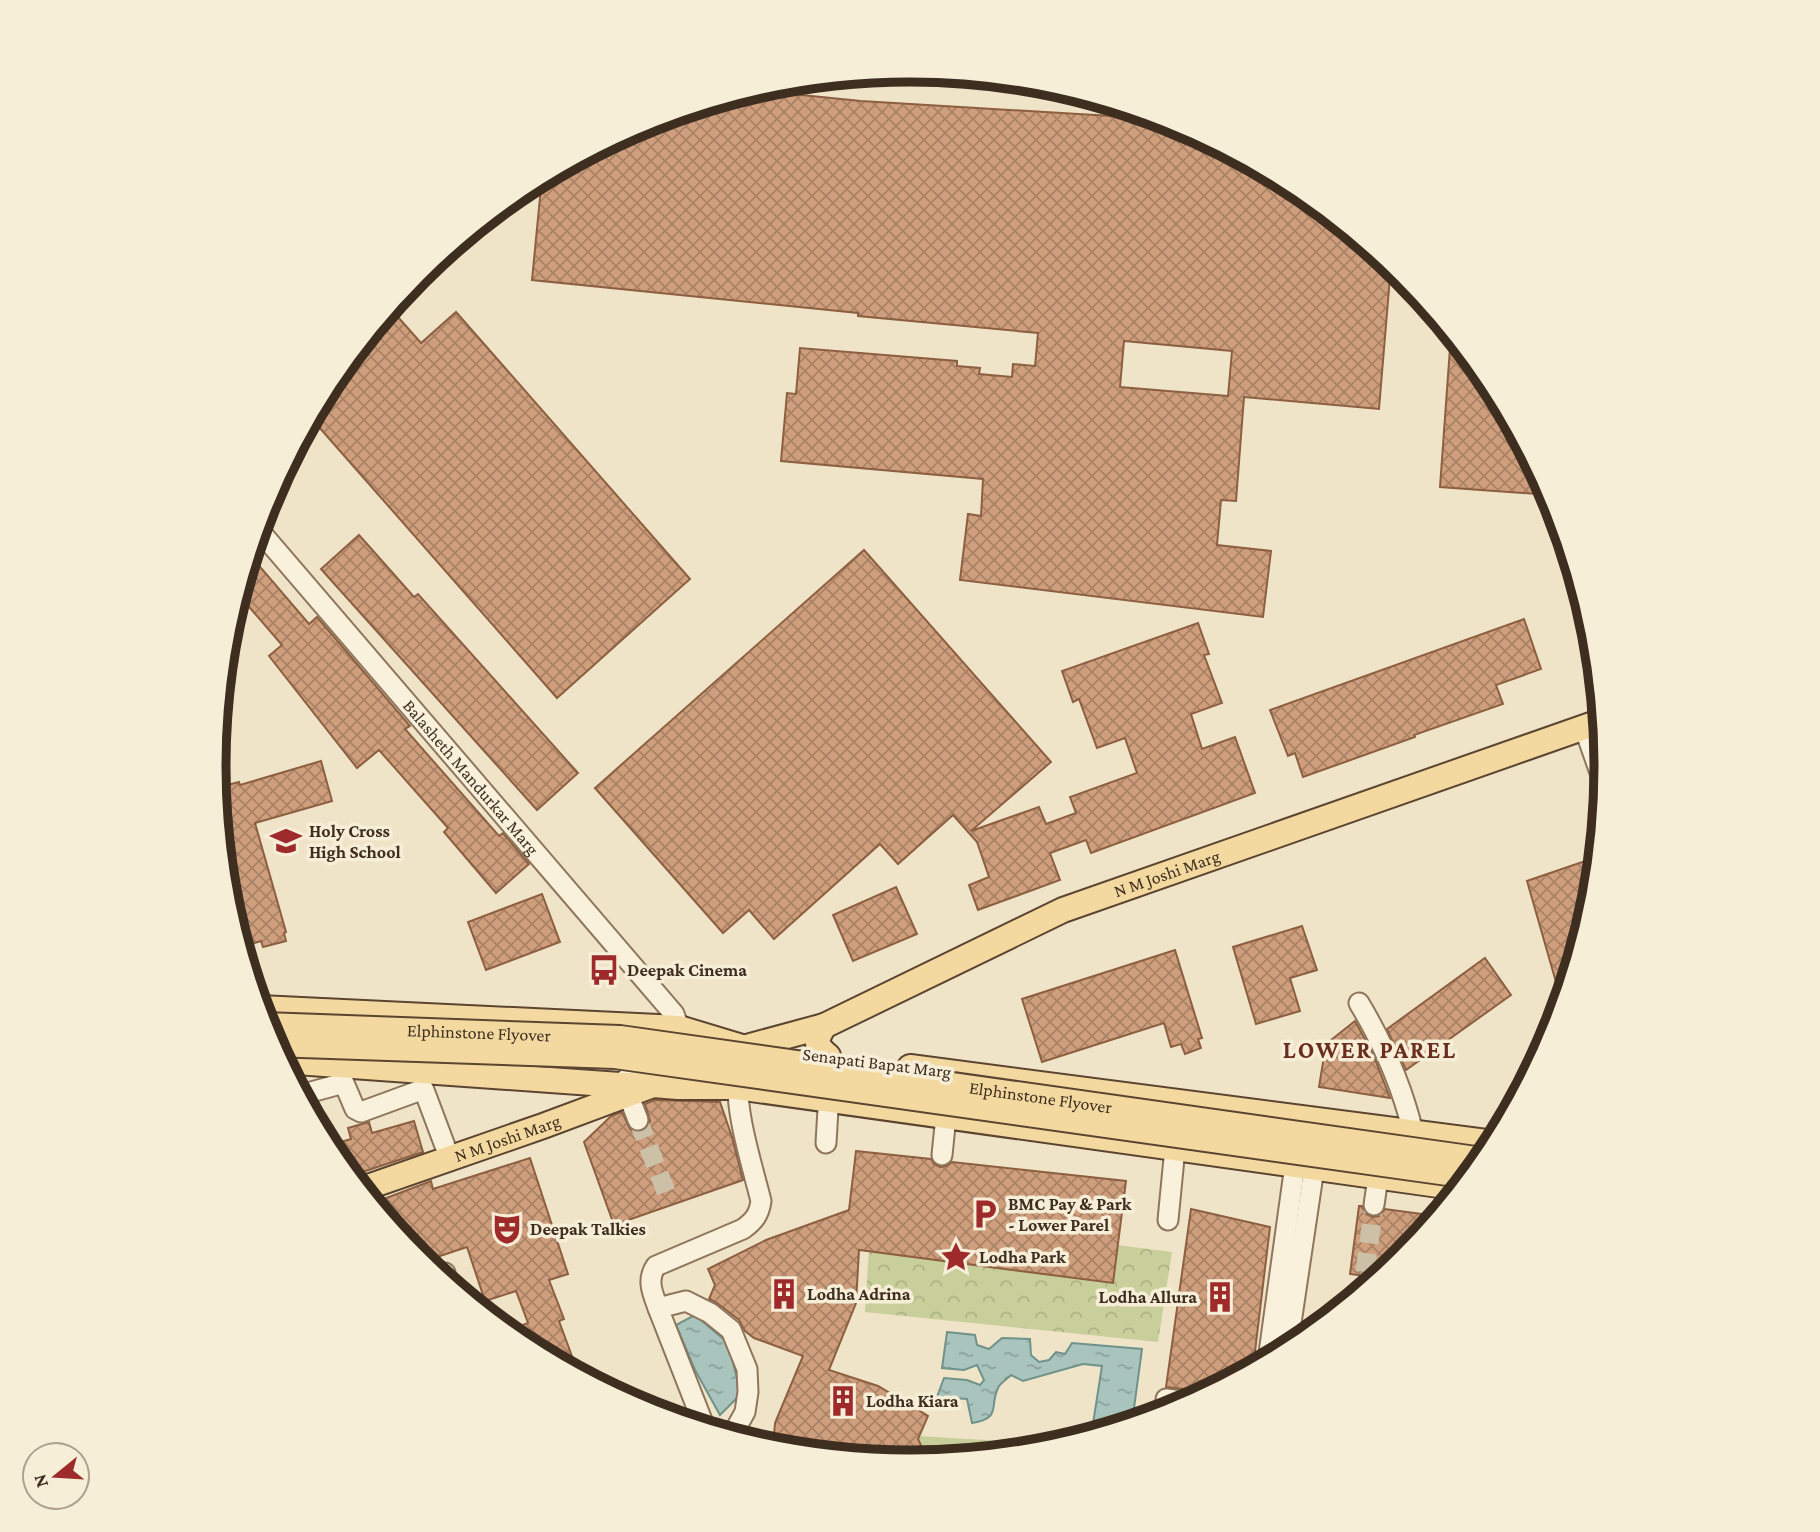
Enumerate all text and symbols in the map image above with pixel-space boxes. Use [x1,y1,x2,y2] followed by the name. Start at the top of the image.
[399,696,543,859] street label: Balasheth Mandurkar Marg
[309,821,401,862] place label: Holy Cross High School
[269,824,303,858] school or university icon: Holy Cross High School
[1111,846,1223,901] street label: N M Joshi Marg
[587,953,621,987] bus stop icon: Deepak Cinema
[627,960,747,980] place label: Deepak Cinema
[407,1020,552,1045] street label: Elphinstone Flyover
[1283,1036,1457,1063] district label: LOWER PAREL
[802,1044,953,1082] street label: Senapati Bapat Marg
[968,1077,1114,1118] street label: Elphinstone Flyover
[452,1110,563,1166] street label: N M Joshi Marg
[1008,1194,1132,1235] place label: BMC Pay & Park - Lower Parel
[968,1197,1002,1231] parking icon: BMC Pay & Park - Lower Parel
[490,1212,524,1246] theatre icon: Deepak Talkies
[530,1219,646,1239] place label: Deepak Talkies
[939,1240,973,1274] place icon: Lodha Park
[979,1247,1066,1267] place label: Lodha Park
[767,1277,801,1311] building icon: Lodha Adrina
[1203,1280,1237,1314] building icon: Lodha Allura
[807,1284,911,1304] place label: Lodha Adrina
[1099,1287,1197,1307] place label: Lodha Allura
[826,1384,860,1418] building icon: Lodha Kiara
[866,1391,959,1411] place label: Lodha Kiara
[21,1441,91,1511] north arrow
[28,1472,52,1491] text: N

